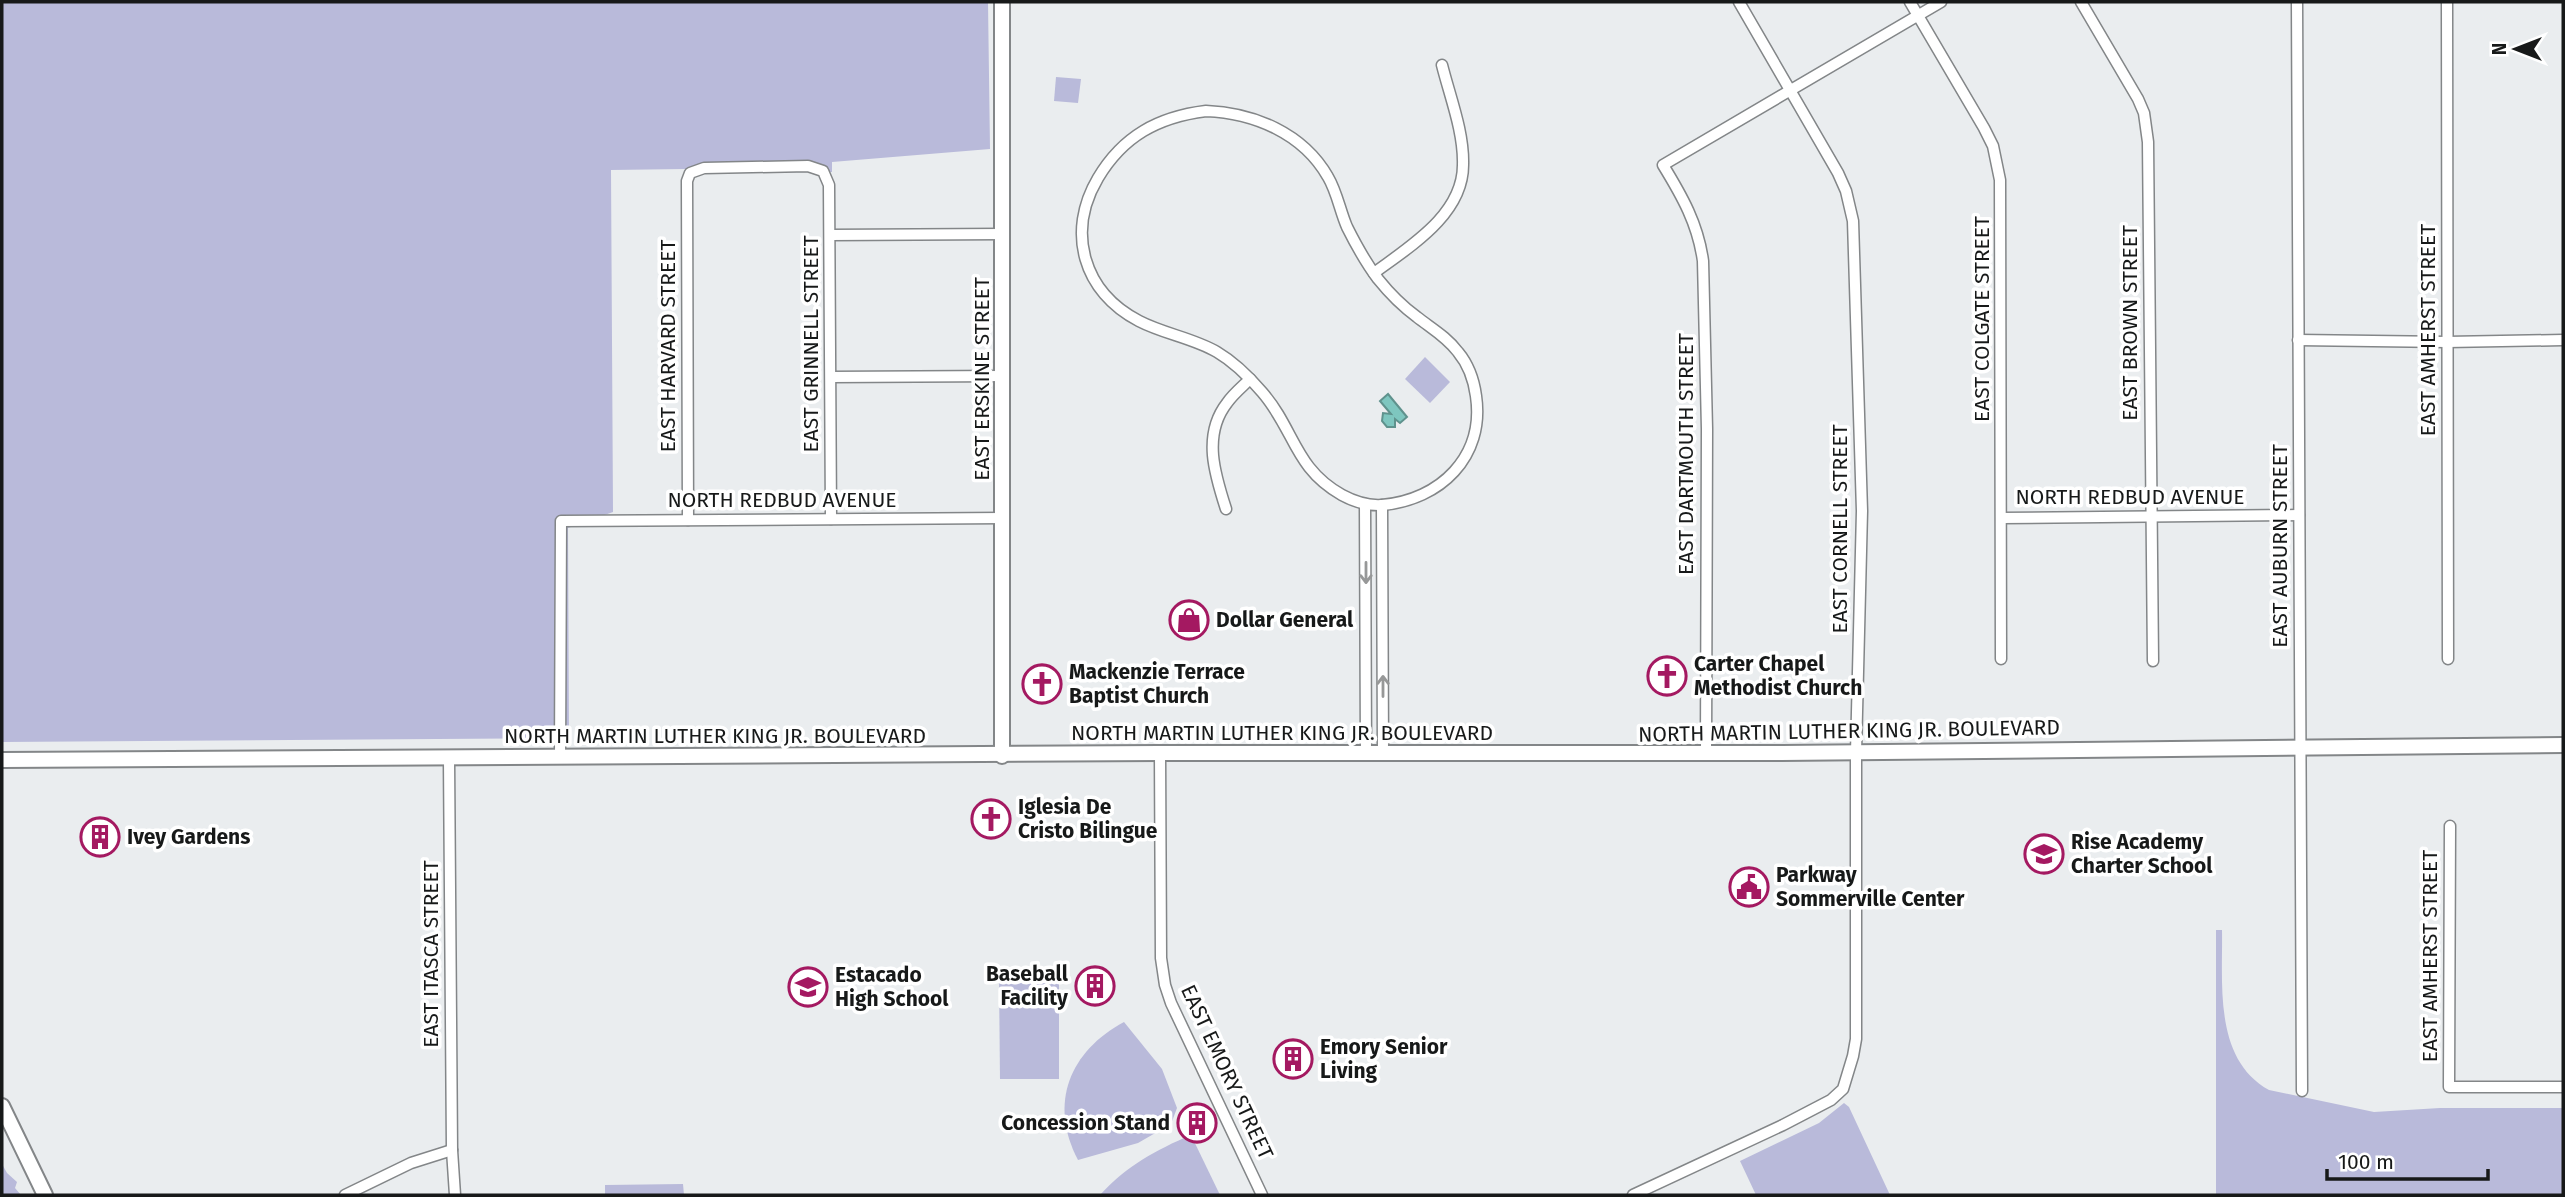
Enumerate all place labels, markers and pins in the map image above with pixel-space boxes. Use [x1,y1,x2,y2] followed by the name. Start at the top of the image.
[1168,599,1210,641] shop icon: Dollar General
[1216,607,1354,633] place label: Dollar General
[1694,651,1862,701] place label: Carter Chapel Methodist Church
[1646,655,1688,697] church icon: Carter Chapel Methodist Church
[1069,659,1245,709] place label: Mackenzie Terrace Baptist Church
[1021,663,1063,705] church icon: Mackenzie Terrace Baptist Church
[1018,794,1158,844] place label: Iglesia De Cristo Bilingue
[970,798,1012,840] church icon: Iglesia De Cristo Bilingue
[79,816,121,858] building icon: Ivey Gardens
[127,824,250,850] place label: Ivey Gardens
[2071,829,2213,879] place label: Rise Academy Charter School
[2023,833,2065,875] school or university icon: Rise Academy Charter School
[1776,862,1965,912] place label: Parkway Sommerville Center
[1728,866,1770,908] public building icon: Parkway Sommerville Center
[986,961,1069,1011] place label: Baseball Facility
[835,962,949,1012] place label: Estacado High School
[1074,965,1116,1007] building icon: Baseball Facility
[787,966,829,1008] school or university icon: Estacado High School
[1320,1034,1448,1084] place label: Emory Senior Living
[1272,1038,1314,1080] building icon: Emory Senior Living
[1176,1102,1218,1144] building icon: Concession Stand
[1001,1110,1170,1136] place label: Concession Stand

